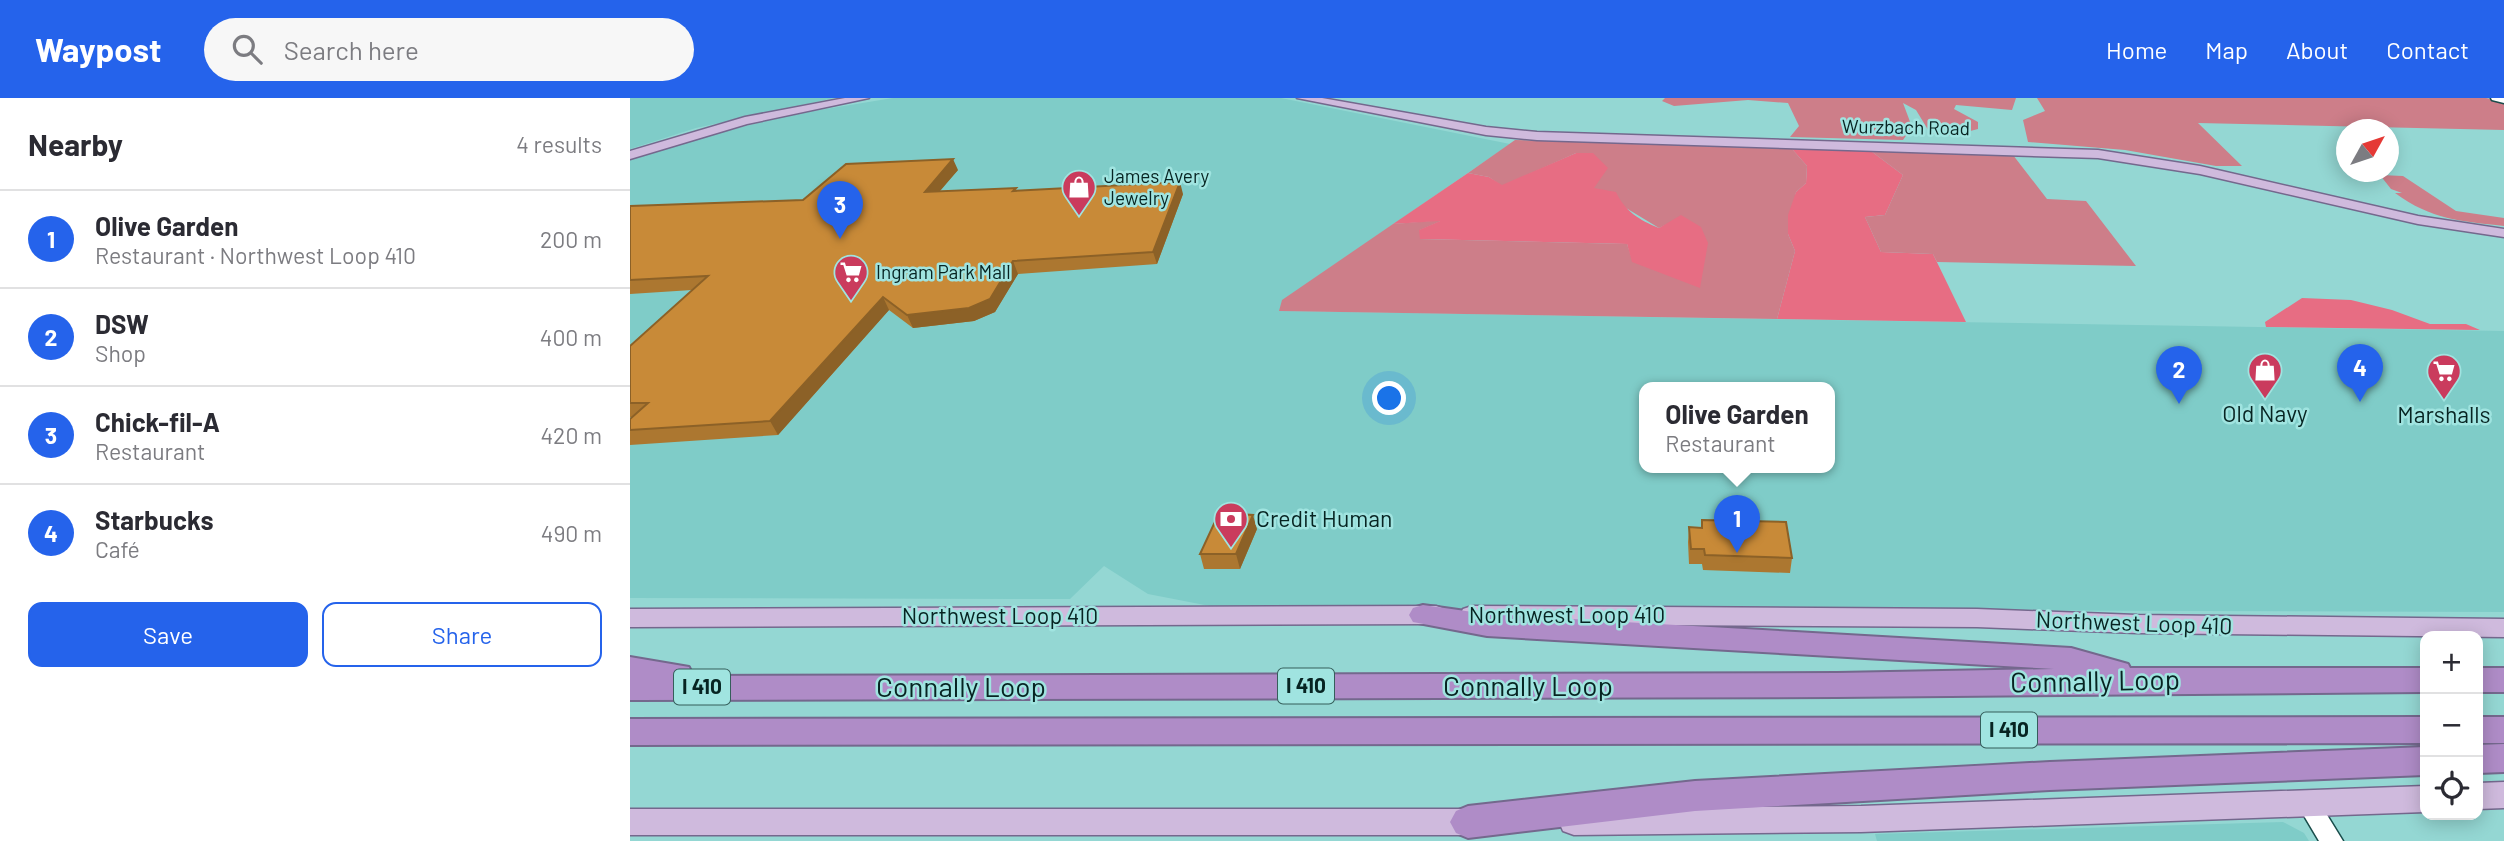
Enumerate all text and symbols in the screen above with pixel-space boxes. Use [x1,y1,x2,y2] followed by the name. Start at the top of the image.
[204,18,694,81] search box
[35,29,162,69] text: Waypost
[228,30,266,68] icon: search
[284,34,419,65] text: Search here
[2106,35,2167,64] text: Home
[2205,35,2248,64] text: Map
[2286,35,2348,64] text: About
[2386,35,2469,64] text: Contact
[1842,114,1970,139] street label: Wurzbach Road
[2336,119,2399,182] north arrow
[28,126,123,162] text: Nearby
[516,130,602,158] text: 4 results
[1104,164,1209,209] place label: James Avery Jewelry
[1060,168,1098,217] shop icon: James Avery Jewelry
[817,181,863,239] pin: 3
[95,210,239,241] text: Olive Garden
[47,225,55,253] text: 1
[540,225,602,253] text: 200 m
[95,241,416,269] text: Restaurant · Northwest Loop 410
[832,253,870,302] supermarket icon: Ingram Park Mall
[876,260,1011,283] place label: Ingram Park Mall
[95,308,149,339] text: DSW
[45,323,57,351] text: 2
[540,323,602,351] text: 400 m
[95,339,146,367] text: Shop
[2337,344,2383,402] pin: 4
[2156,346,2202,404] pin: 2
[2246,351,2284,400] shop icon: Old Navy
[2425,352,2463,401] supermarket icon: Marshalls
[1372,381,1406,415] your location
[1639,382,1835,473] popup
[1665,398,1809,429] text: Olive Garden
[2222,399,2308,427] place label: Old Navy
[2397,400,2491,428] place label: Marshalls
[95,406,220,437] text: Chick-fil-A
[45,421,57,449] text: 3
[540,421,602,449] text: 420 m
[1665,429,1776,457] text: Restaurant
[95,437,205,465] text: Restaurant
[1714,495,1760,553] pin: 1
[1212,500,1250,549] bank icon: Credit Human
[95,504,214,535] text: Starbucks
[1256,504,1392,532] place label: Credit Human
[44,519,58,547] text: 4
[541,519,602,547] text: 490 m
[95,535,140,563] text: Café
[1469,600,1665,628] street label: Northwest Loop 410
[902,601,1098,629] street label: Northwest Loop 410
[28,602,308,667] button: Save
[322,602,602,667] button: Share
[2035,605,2233,639] street label: Northwest Loop 410
[2420,631,2483,820] map controls
[2420,631,2483,694] button: +
[2010,662,2180,698] street label: Connally Loop
[1278,668,1334,704] road number: I 410
[1443,668,1613,702] street label: Connally Loop
[876,669,1046,703] street label: Connally Loop
[674,670,730,704] road number: I 410
[2420,694,2483,757] button: −
[1981,712,2037,748] road number: I 410
[2420,757,2483,820] button: locate

